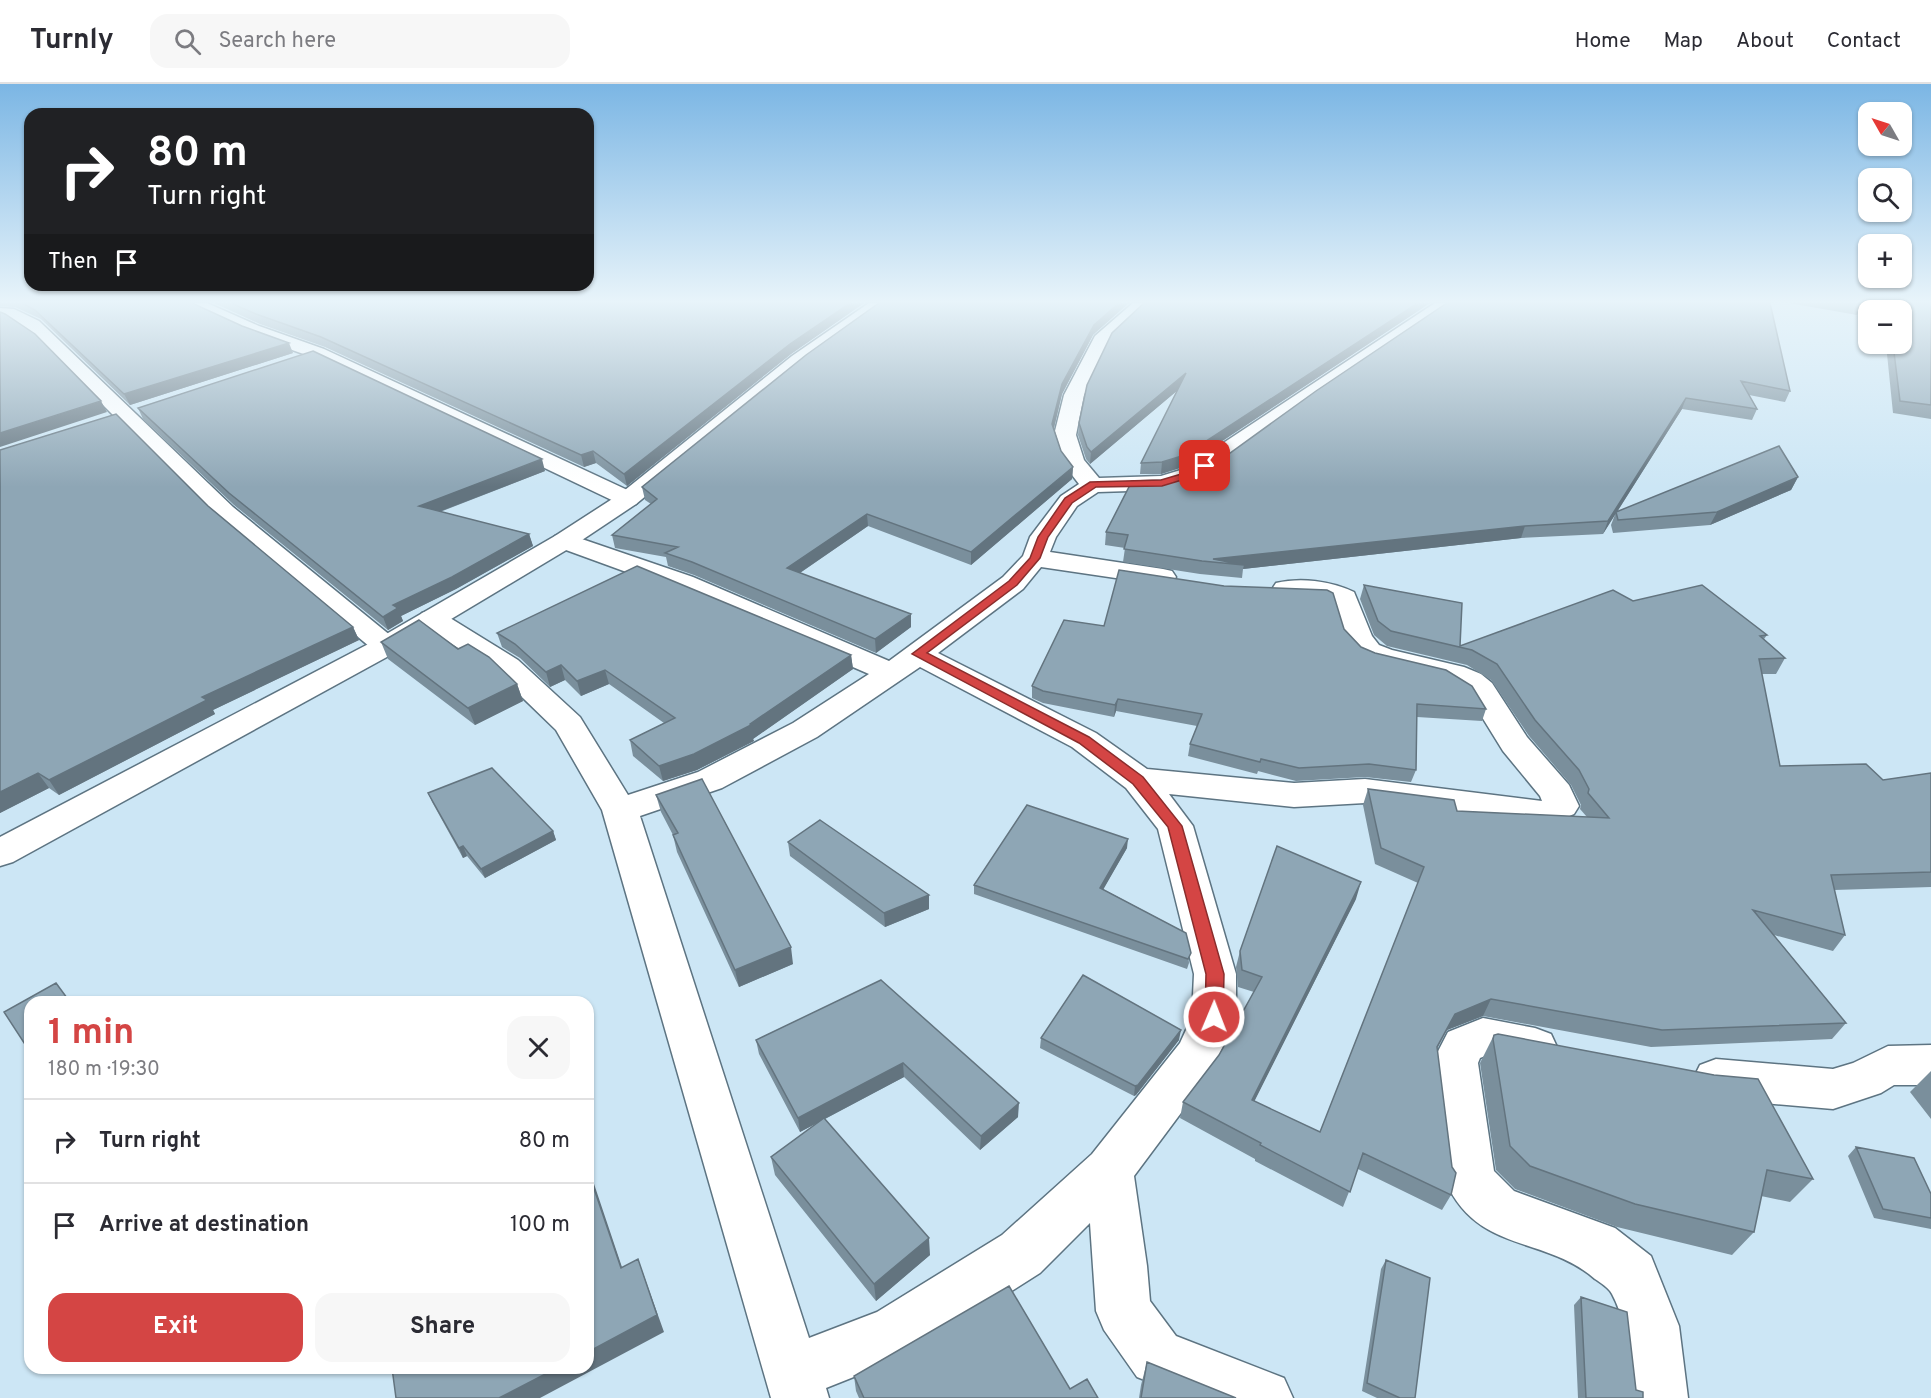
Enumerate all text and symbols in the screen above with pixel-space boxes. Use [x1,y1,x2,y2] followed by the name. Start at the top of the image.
[150,14,570,68] search box
[30,23,114,59] text: Turnly
[171,25,204,58] icon: search
[219,28,336,55] text: Search here
[1575,28,1631,55] text: Home
[1664,28,1703,55] text: Map
[1736,28,1794,55] text: About
[1827,28,1901,55] text: Contact
[1858,102,1912,156] north arrow
[1858,102,1912,354] map controls
[147,128,248,181] text: 80 m
[48,132,126,210] icon: right
[1858,168,1912,222] button: search
[147,180,266,214] text: Turn right
[1858,234,1912,288] button: +
[110,246,143,279] icon: arrive
[48,249,98,276] text: Then
[1858,300,1912,354] button: −
[1179,440,1230,491] pin
[1188,449,1221,482] icon: arrive
[1182,985,1246,1049] position arrow
[48,1011,134,1057] text: 1 min
[507,1016,570,1079] button: close
[48,1057,160,1083] text: 180 m · 19:30
[48,1125,81,1158] icon: right
[99,1128,201,1155] text: Turn right
[519,1128,570,1155] text: 80 m
[48,1209,81,1242] icon: arrive
[99,1212,309,1239] text: Arrive at destination
[510,1212,570,1239] text: 100 m
[48,1293,303,1362] button: Exit
[315,1293,570,1362] button: Share

